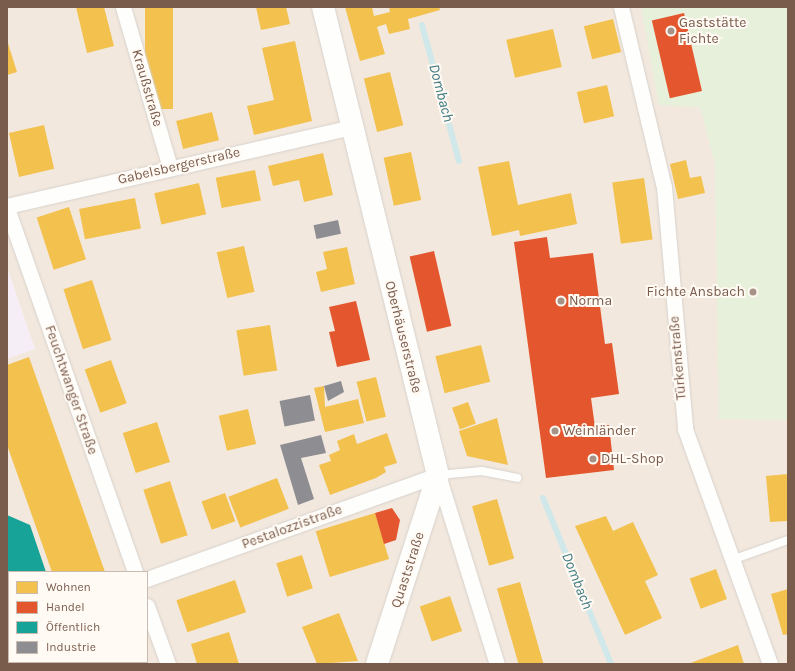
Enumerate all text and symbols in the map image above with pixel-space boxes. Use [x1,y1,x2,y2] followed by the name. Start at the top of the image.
[679,15,746,48] place label: Gaststätte Fichte
[666,26,676,36] marker: Gaststätte Fichte
[128,47,166,129] street label: Kraußstraße
[425,62,457,124] water label: Dombach
[116,144,242,188] street label: Gabelsbergerstraße
[381,279,425,395] street label: Oberhäuserstraße
[647,284,745,300] place label: Fichte Ansbach
[748,287,758,297] marker: Fichte Ansbach
[569,293,612,309] place label: Norma
[556,296,566,306] marker: Norma
[666,315,690,401] street label: Türkenstraße
[41,323,101,457] street label: Feuchtwanger Straße
[563,423,635,439] place label: Weinländer
[550,426,560,436] marker: Weinländer
[601,451,664,467] place label: DHL-Shop
[588,454,598,464] marker: DHL-Shop
[240,501,344,553] street label: Pestalozzistraße
[388,530,428,610] street label: Quaststraße
[558,550,596,612] water label: Dombach
[8,571,148,663] legend
[46,580,91,594] text: Wohnen
[46,600,85,614] text: Handel
[46,620,100,634] text: Öffentlich
[46,640,96,654] text: Industrie

